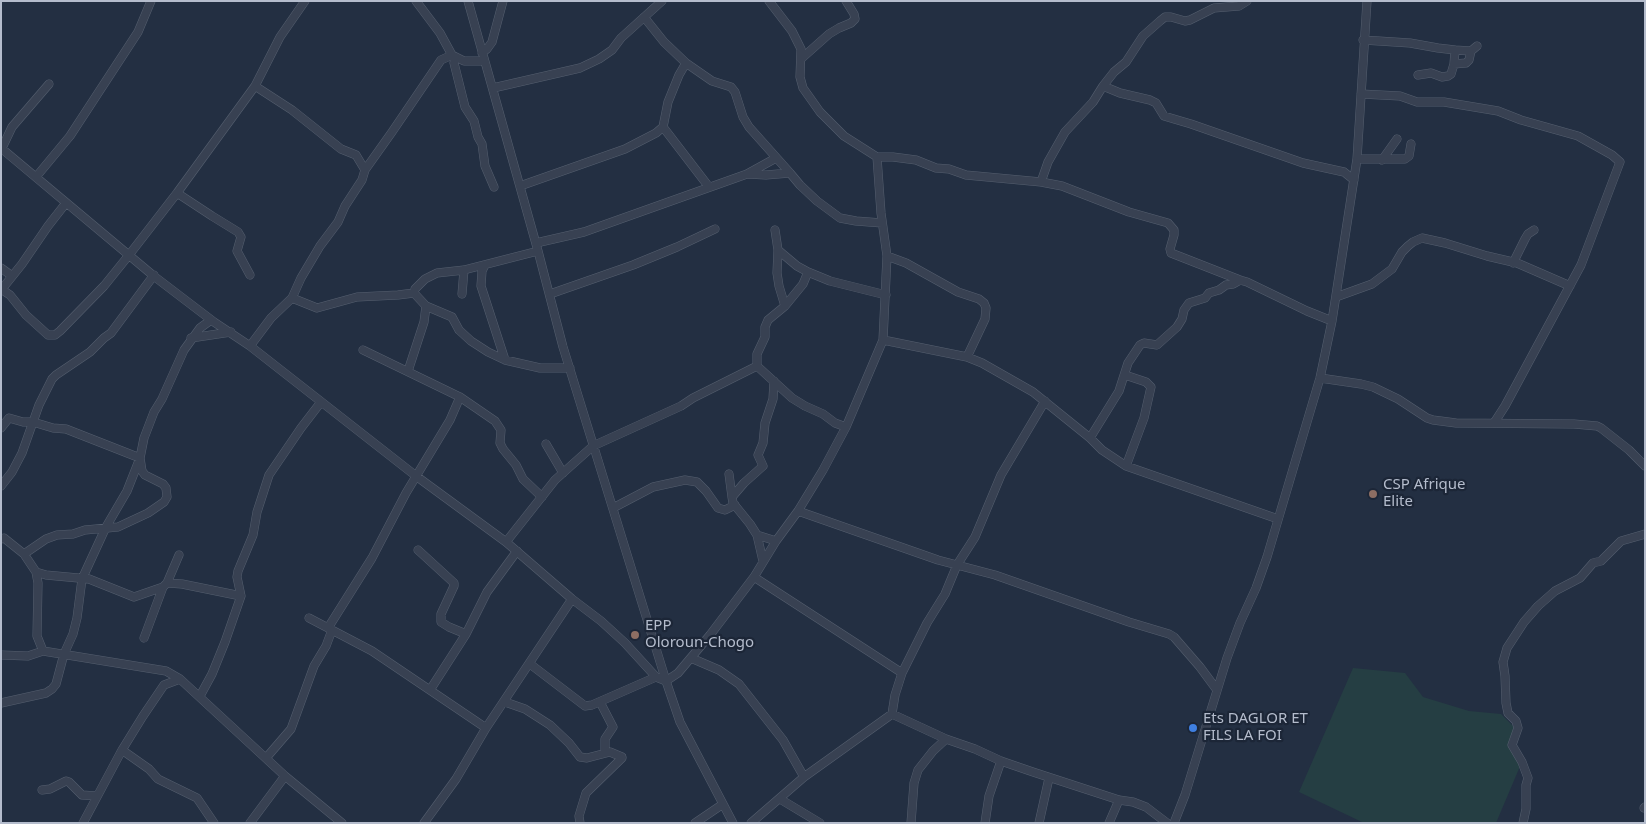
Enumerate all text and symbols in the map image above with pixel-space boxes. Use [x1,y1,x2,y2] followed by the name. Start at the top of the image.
[1383,476,1465,511] place label: CSP Afrique Elite
[1367,488,1379,500] marker: CSP Afrique Elite
[645,617,754,652] place label: EPP Oloroun-Chogo
[629,629,641,641] marker: EPP Oloroun-Chogo
[1203,710,1308,745] place label: Ets DAGLOR ET FILS LA FOI
[1187,722,1199,734] marker: Ets DAGLOR ET FILS LA FOI

